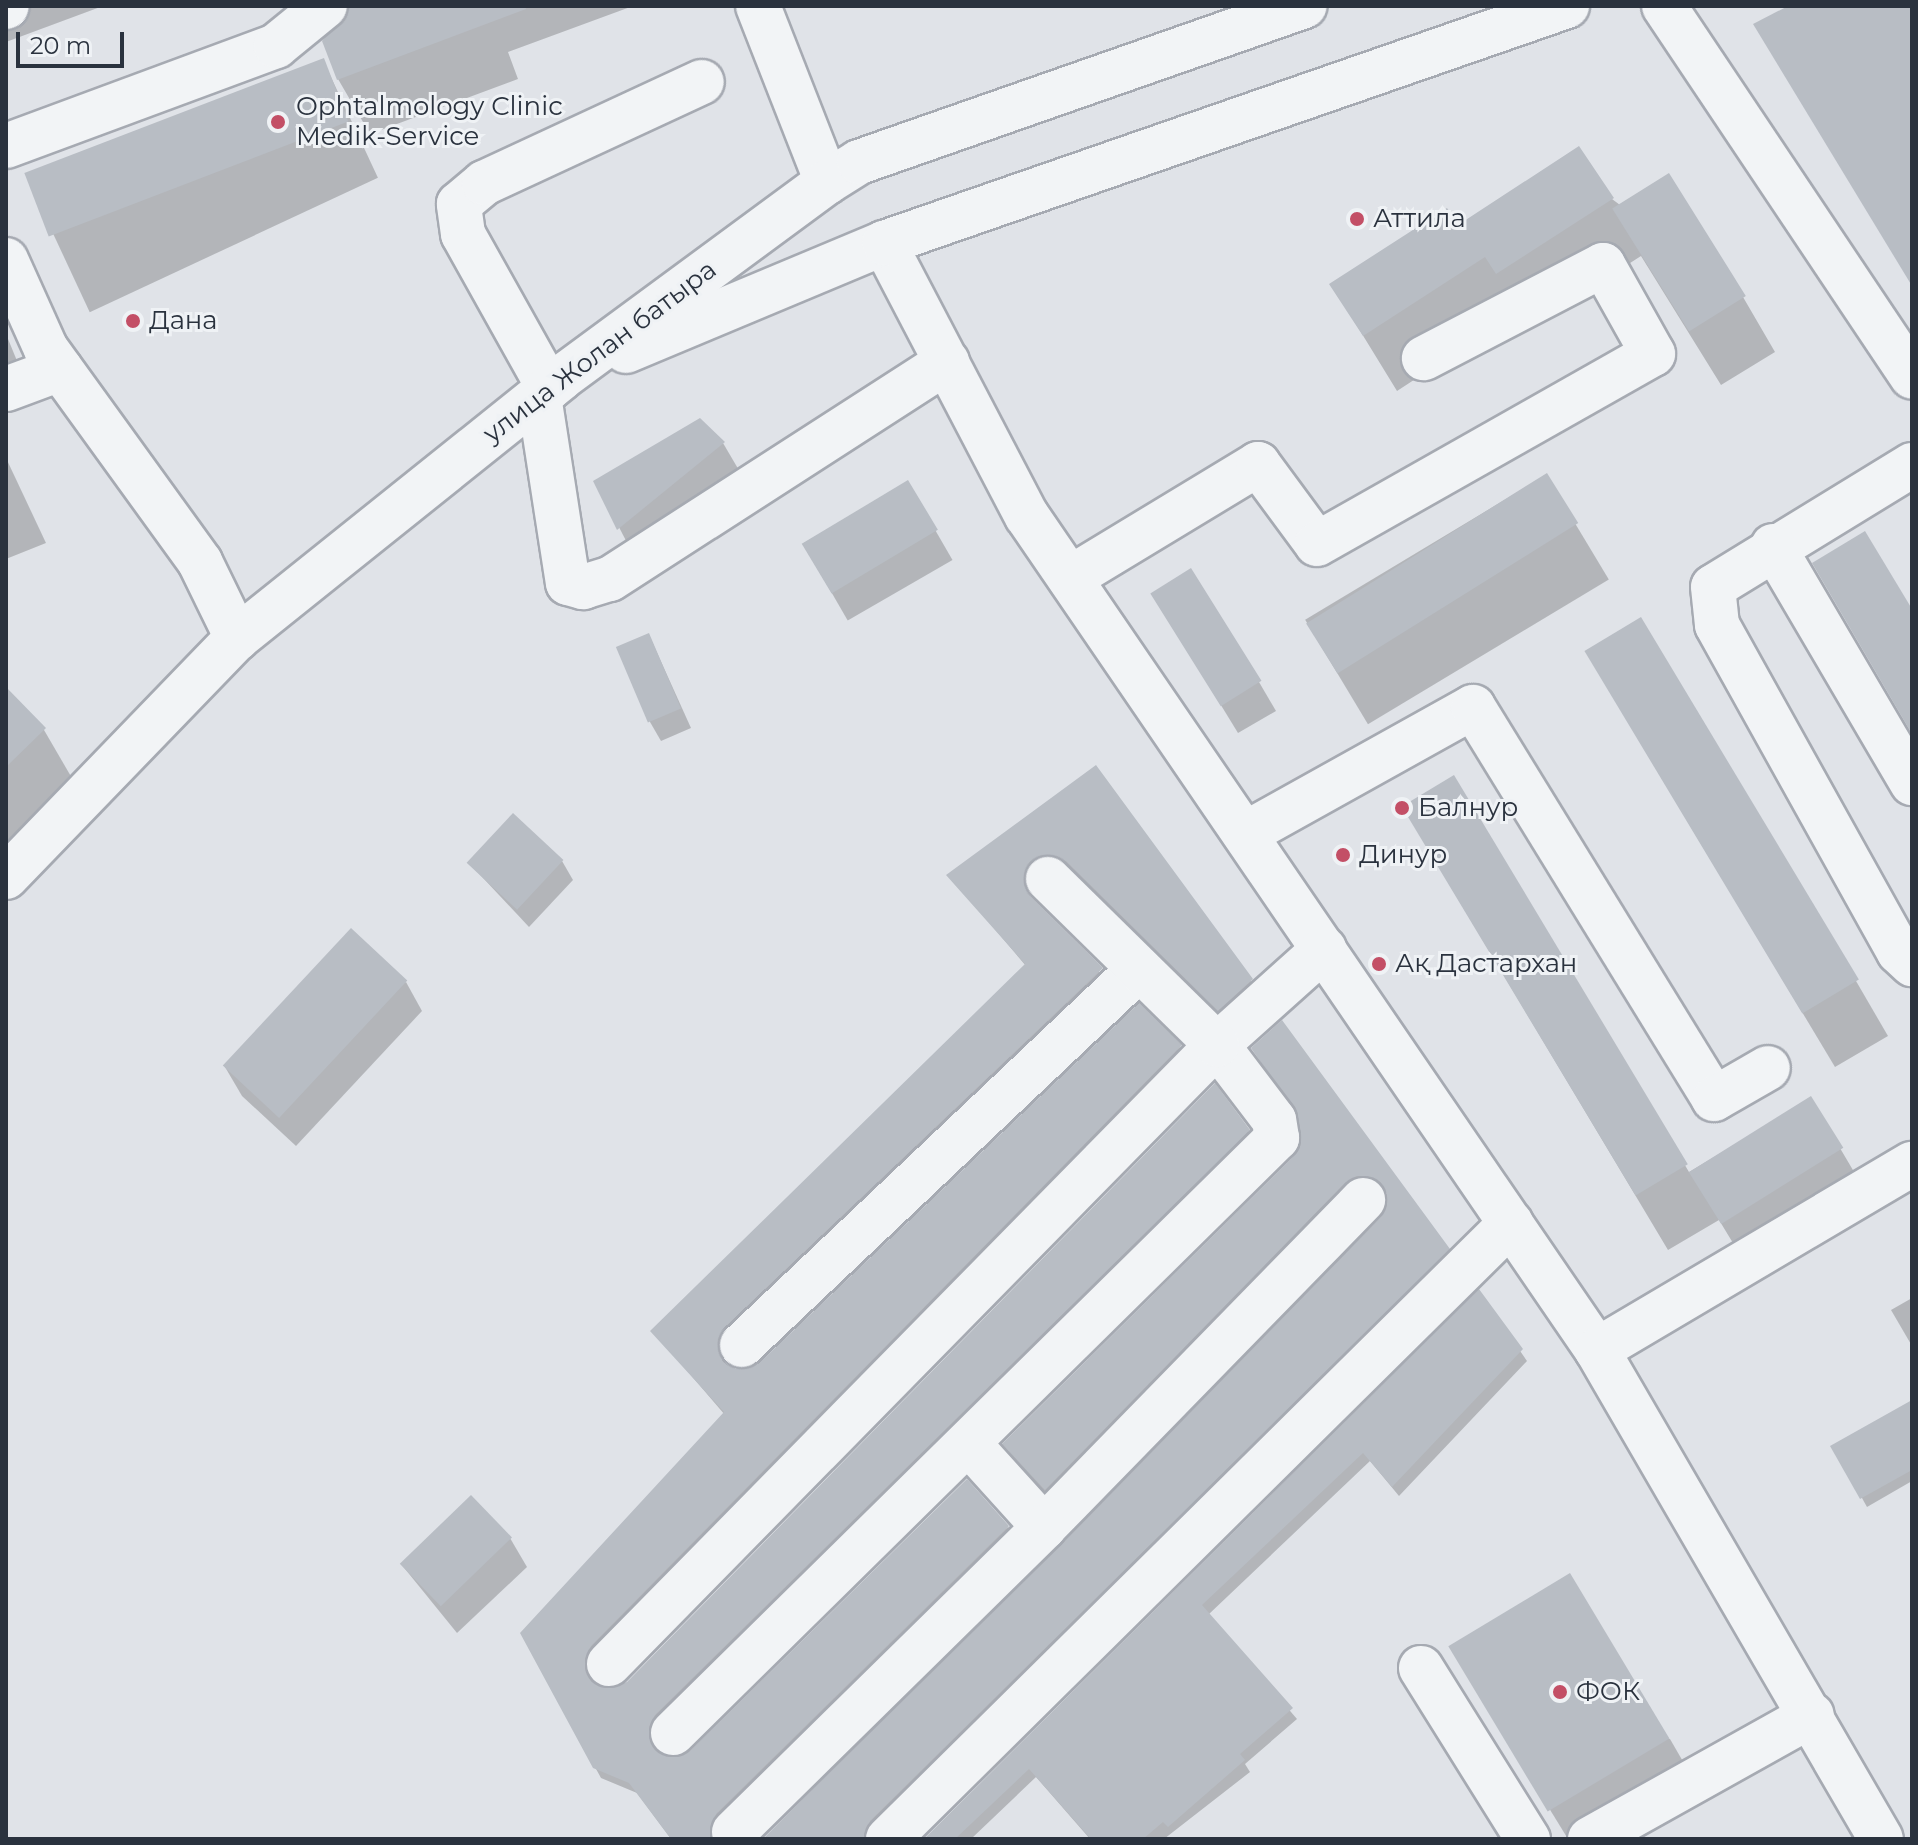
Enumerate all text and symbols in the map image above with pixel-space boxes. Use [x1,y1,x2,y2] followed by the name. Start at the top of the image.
[20,16,128,66] scale bar
[30,31,91,60] text: 20 m
[296,91,563,152] place label: Ophtalmology Clinic Medik-Service
[267,111,289,133] marker: Ophtalmology Clinic Medik-Service
[1373,203,1466,235] place label: Аттила
[1348,210,1366,228] marker: Аттила
[477,254,723,450] street label: улица Жолан батыра
[149,305,218,337] place label: Дана
[124,312,142,330] marker: Дана
[1418,792,1518,824] place label: Балнур
[1393,799,1411,817] marker: Балнур
[1359,839,1447,871] place label: Динур
[1334,846,1352,864] marker: Динур
[1395,948,1577,980] place label: Ақ Дастархан
[1370,955,1388,973] marker: Ақ Дастархан
[1576,1676,1640,1708] place label: ФОК
[1551,1683,1569,1701] marker: ФОК

